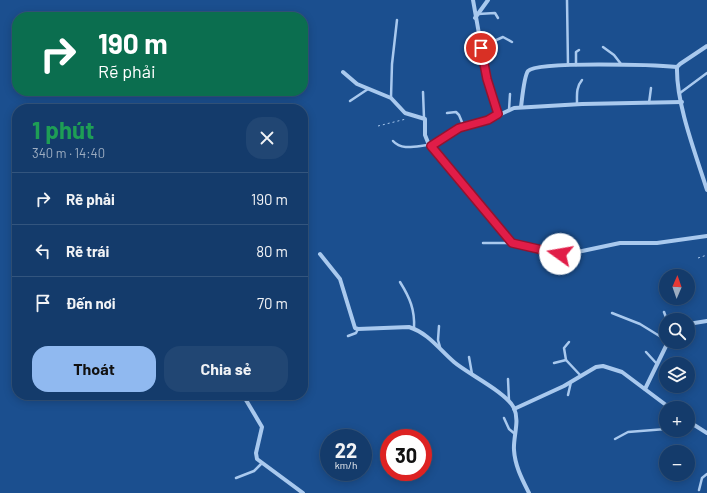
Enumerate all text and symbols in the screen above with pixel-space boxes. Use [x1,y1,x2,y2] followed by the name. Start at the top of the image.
[98,26,168,60] text: 190 m
[32,28,84,80] icon: right
[464,31,498,65] pin
[470,37,492,59] icon: arrive
[98,60,156,82] text: Rẽ phải
[32,115,94,144] text: 1 phút
[246,117,288,159] button: close
[32,145,105,161] text: 340 m · 14:40
[32,188,54,210] icon: right
[66,190,115,208] text: Rẽ phải
[251,190,288,208] text: 190 m
[539,233,581,275] position arrow
[32,240,54,262] icon: left
[66,242,109,260] text: Rẽ trái
[256,242,288,260] text: 80 m
[659,269,695,305] north arrow
[659,269,695,481] map controls
[32,292,54,314] icon: arrive
[66,294,116,312] text: Đến nơi
[257,294,288,312] text: 70 m
[659,313,695,349] button: search
[32,346,156,392] button: Thoát
[164,346,288,392] button: Chia sẻ
[659,357,695,393] button: layers
[659,401,695,437] button: +
[380,429,432,481] speed limit sign: 30
[335,438,357,462] text: 22
[659,445,695,481] button: −
[335,459,357,471] text: km/h

